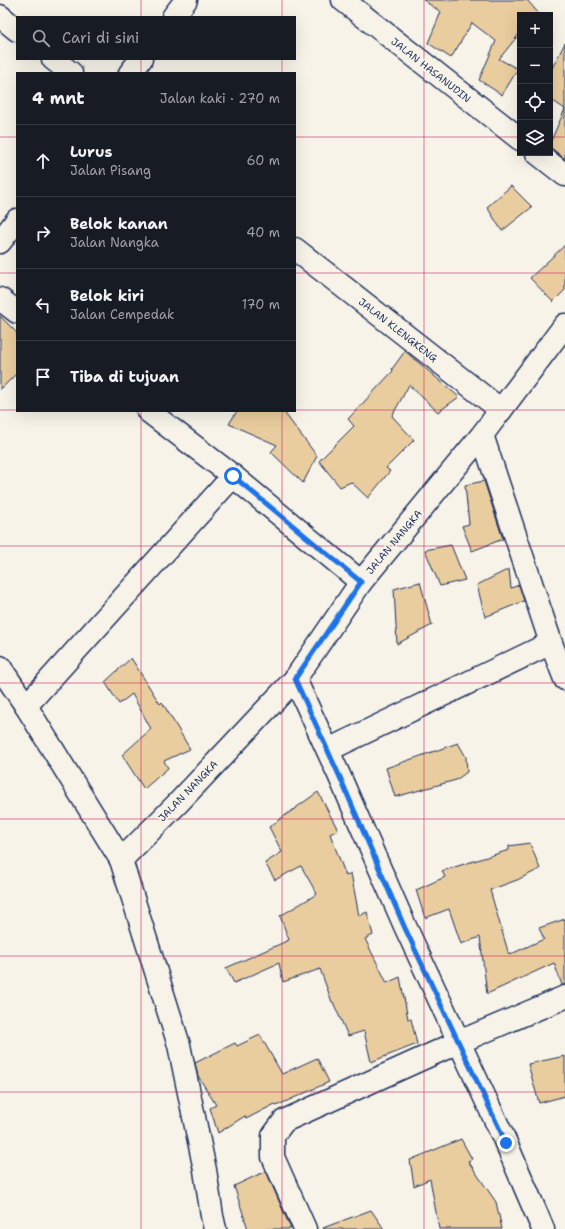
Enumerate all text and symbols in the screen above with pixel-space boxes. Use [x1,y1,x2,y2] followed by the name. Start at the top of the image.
[517,12,553,156] map controls
[517,12,553,48] button: +
[16,16,296,60] search box
[30,27,52,49] icon: search
[62,28,139,48] text: Cari di sini
[388,35,474,105] street label: JALAN HASANUDIN
[517,48,553,84] button: −
[517,84,553,120] button: locate
[32,87,85,109] text: 4 mnt
[160,90,280,107] text: Jalan kaki · 270 m
[517,120,553,156] button: layers
[70,142,112,162] text: Lurus
[32,150,54,172] icon: ahead
[247,152,280,169] text: 60 m
[70,162,151,179] text: Jalan Pisang
[70,214,168,234] text: Belok kanan
[32,222,54,244] icon: right
[246,224,280,241] text: 40 m
[70,234,159,251] text: Jalan Nangka
[70,286,144,306] text: Belok kiri
[32,294,54,316] icon: left
[356,295,440,365] street label: JALAN KLENGKENG
[242,296,280,313] text: 170 m
[70,306,175,323] text: Jalan Cempedak
[32,366,54,388] icon: arrive
[70,367,179,387] text: Tiba di tujuan
[224,467,242,485] route start
[363,507,425,577] street label: JALAN NANGKA
[155,758,221,824] street label: JALAN NANGKA
[497,1134,515,1152] route end

